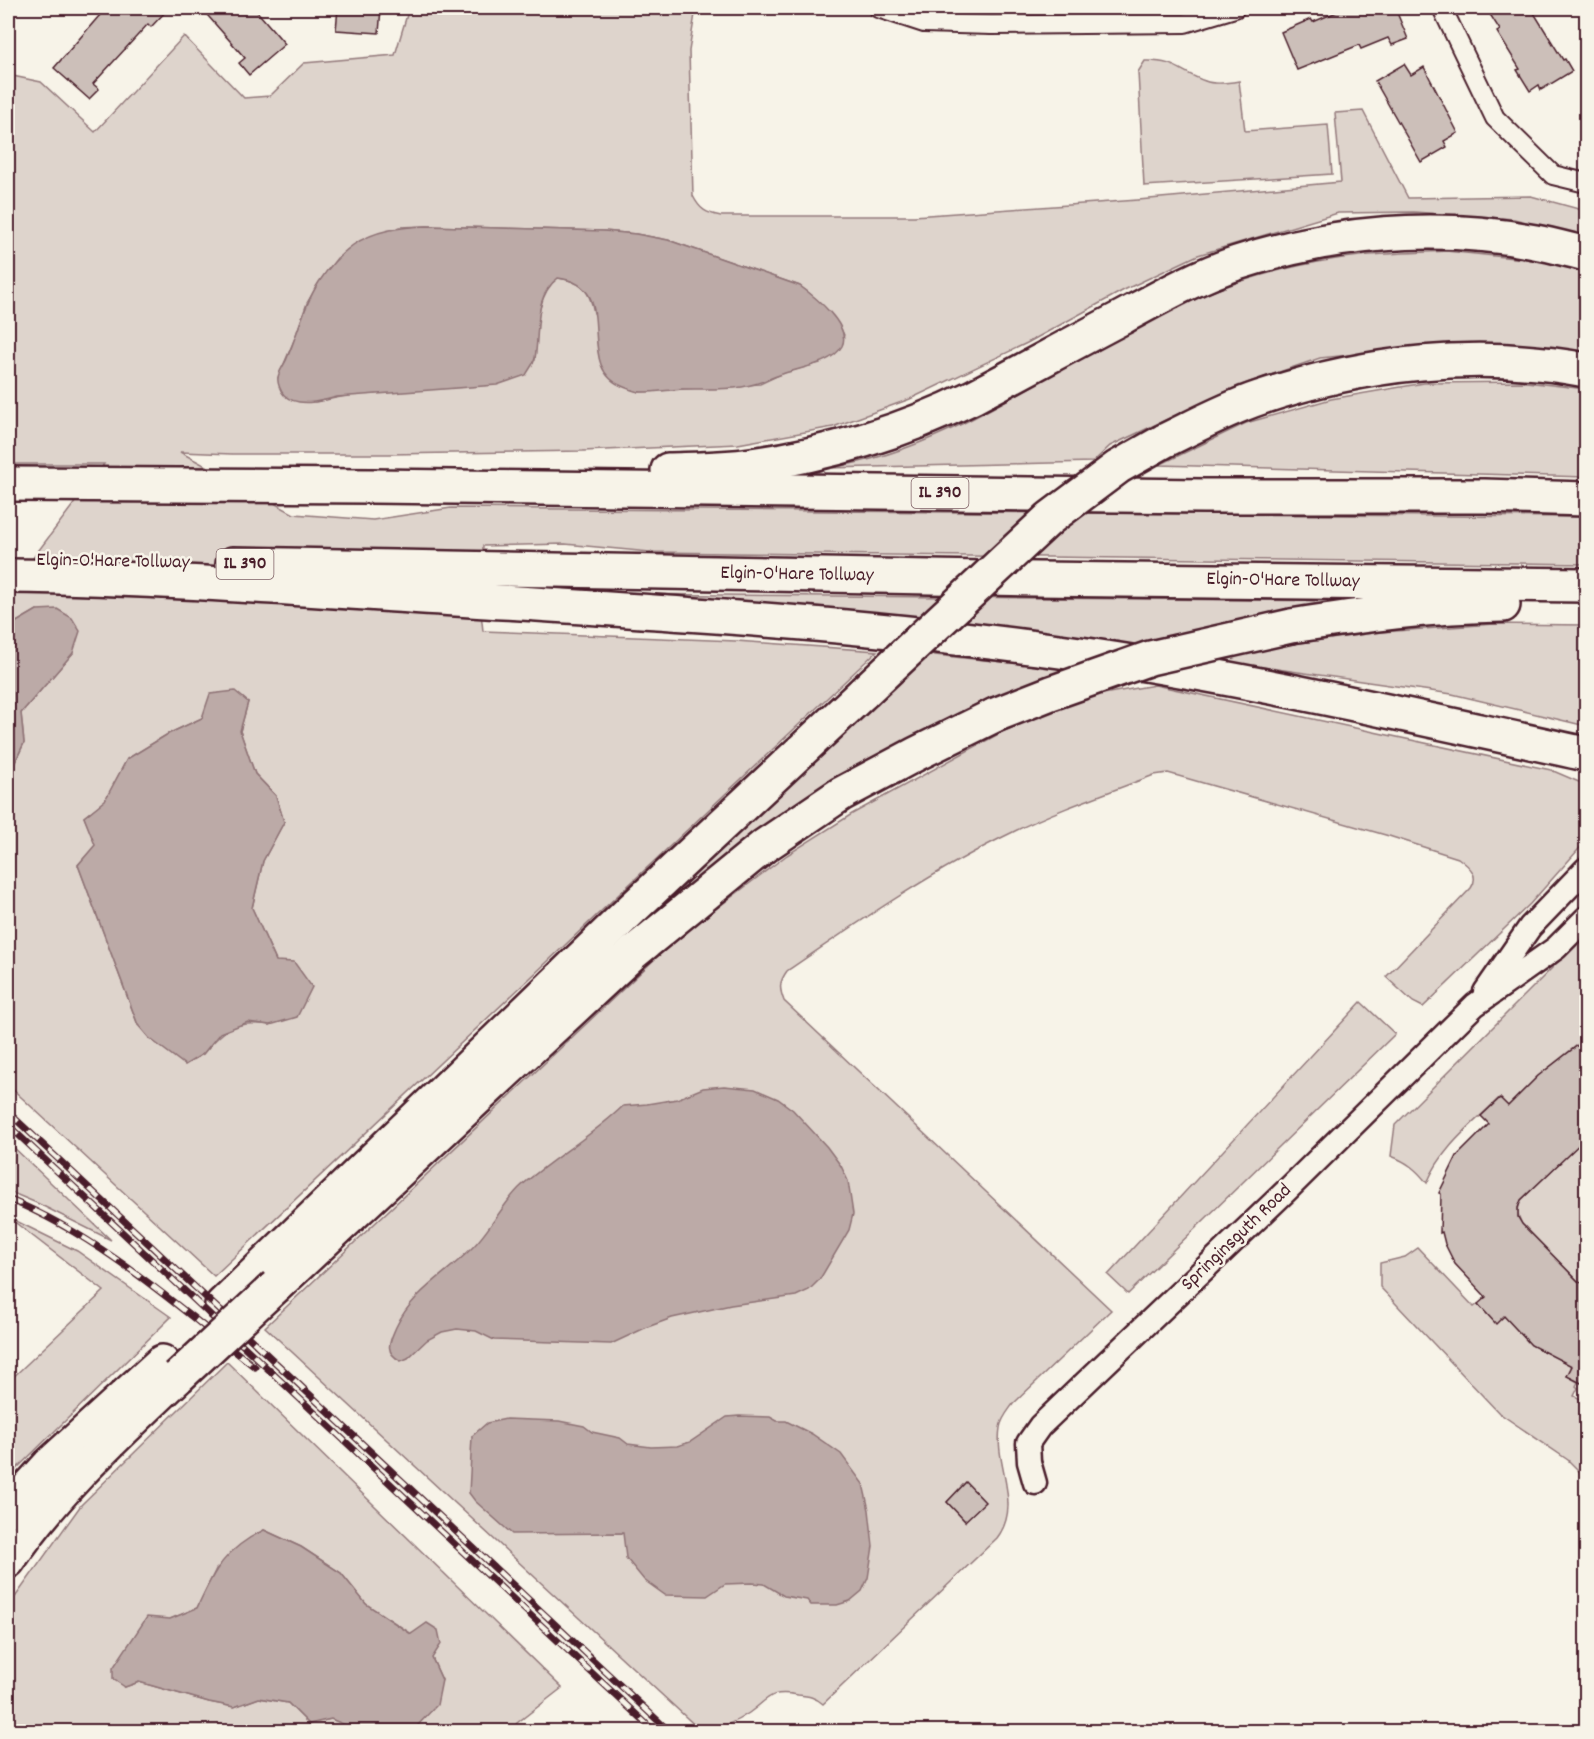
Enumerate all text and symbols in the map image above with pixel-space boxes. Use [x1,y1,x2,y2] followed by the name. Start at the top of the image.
[912,478,968,508] road number: IL 390
[36,547,191,577] street label: Elgin-O'Hare Tollway
[216,549,274,579] road number: IL 390
[720,560,875,590] street label: Elgin-O'Hare Tollway
[1206,566,1361,596] street label: Elgin-O'Hare Tollway
[1175,1178,1299,1298] street label: Springinsguth Road

